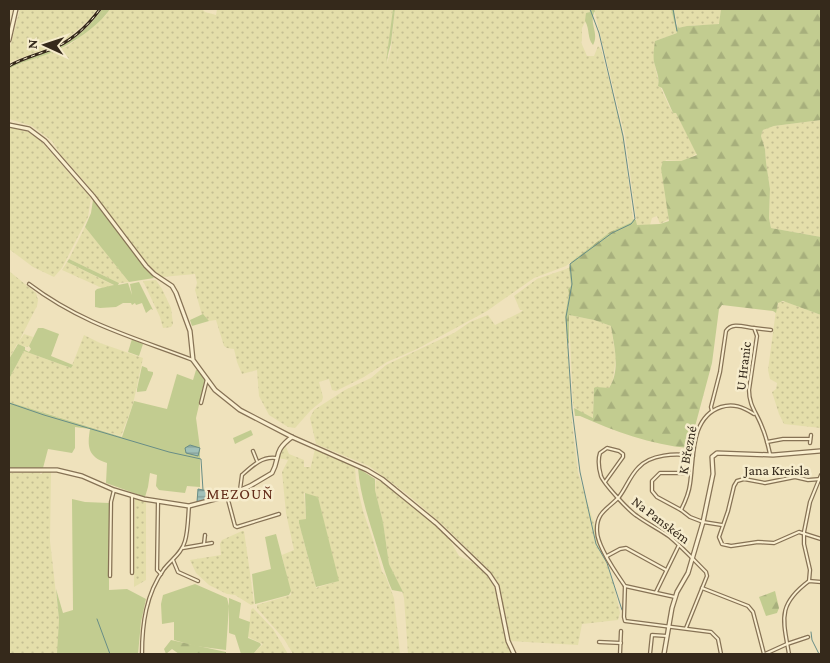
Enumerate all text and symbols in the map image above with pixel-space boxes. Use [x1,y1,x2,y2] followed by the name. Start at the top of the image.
[20,20,70,70] north arrow
[24,39,40,50] text: N
[732,340,754,391] street label: U Hranic
[674,425,700,475] street label: K Březné
[742,462,810,478] street label: Jana Kreisla
[206,485,274,502] district label: MEZOUŇ
[629,493,693,547] street label: Na Panském

